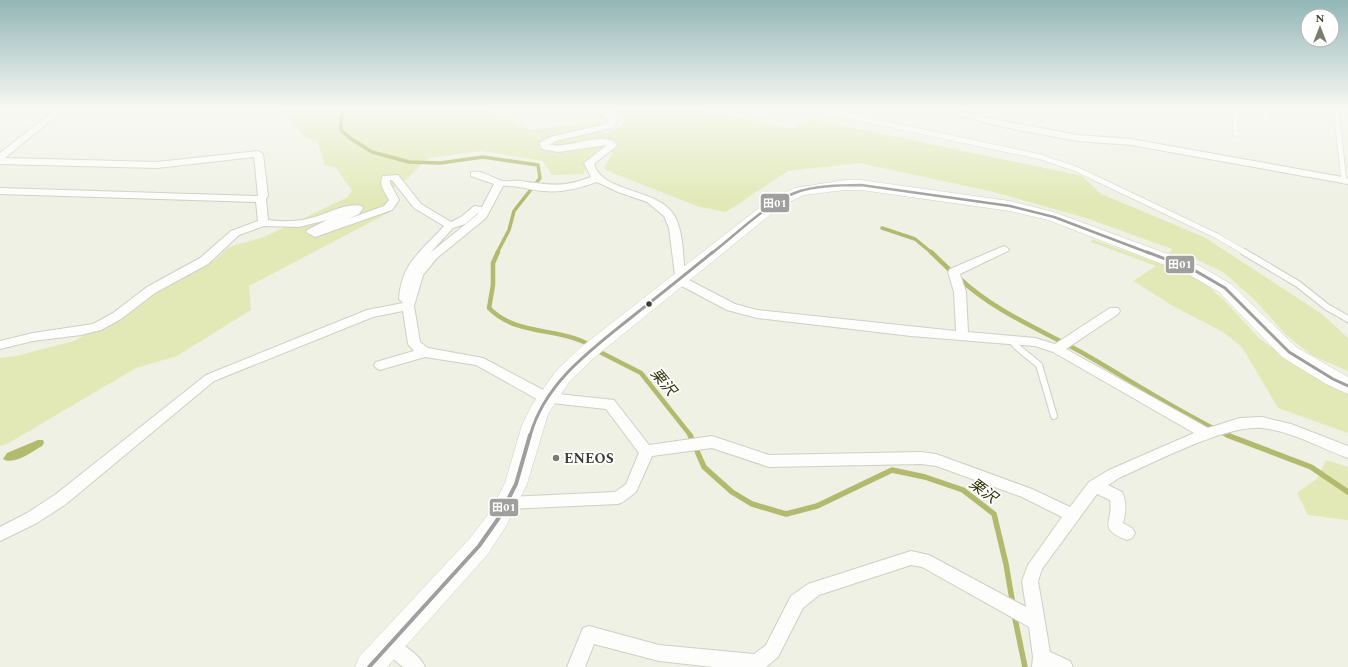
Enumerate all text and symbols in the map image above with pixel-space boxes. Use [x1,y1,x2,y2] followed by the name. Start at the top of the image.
[1300,8,1340,48] north arrow
[1316,10,1325,27] text: N
[760,193,790,213] line badge: 田01
[763,195,787,212] text: 田01
[1165,255,1195,274] line badge: 田01
[1168,256,1192,273] text: 田01
[644,299,654,309] unlabelled marker
[645,363,683,402] water label: 栗沢
[564,448,614,469] place label: ENEOS
[551,453,561,463] marker: ENEOS
[964,473,1004,510] water label: 栗沢
[489,498,519,517] line badge: 田01
[492,499,516,516] text: 田01

